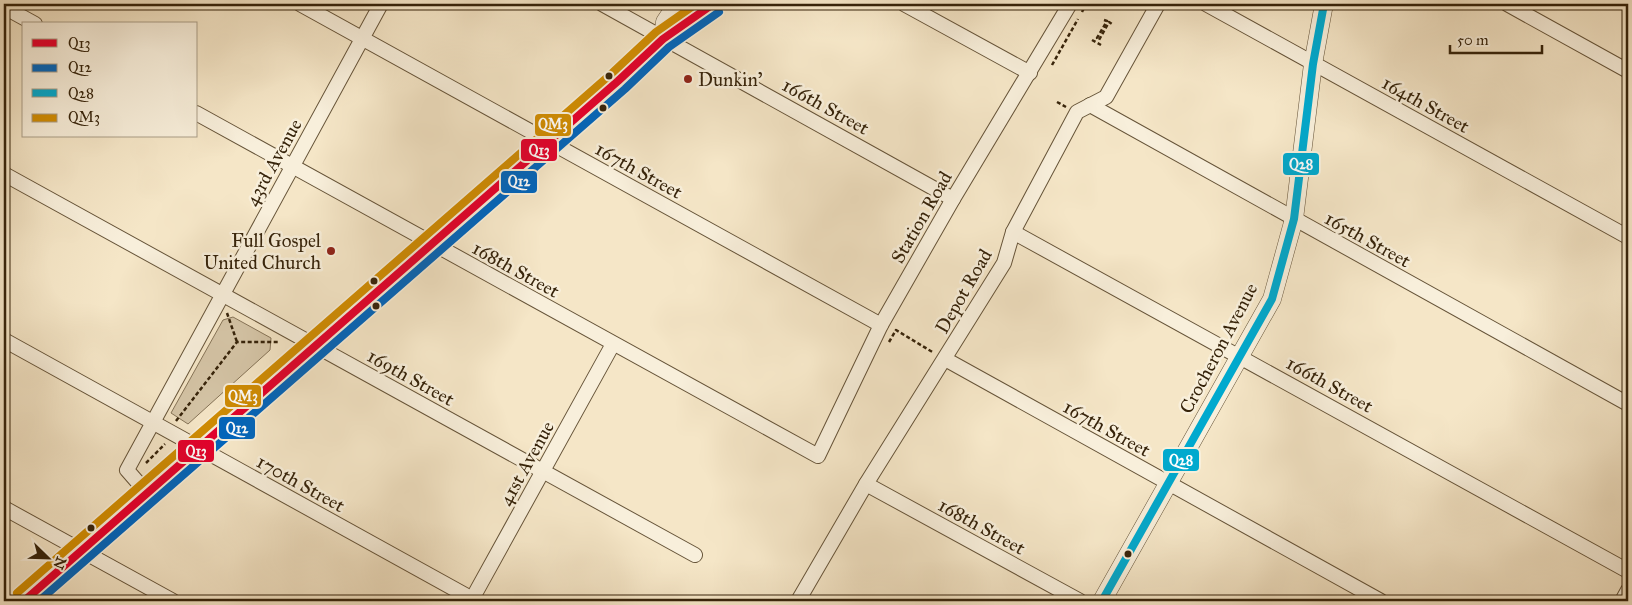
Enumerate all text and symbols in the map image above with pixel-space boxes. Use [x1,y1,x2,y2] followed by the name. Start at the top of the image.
[22,22,198,138] legend
[1450,22,1542,54] scale bar
[1457,31,1489,49] text: 50 m
[68,34,91,52] text: Q13
[68,58,93,76] text: Q12
[698,68,763,91] place label: Dunkin'
[604,71,614,81] unlabelled marker
[1378,71,1474,138] street label: 164th Street
[682,73,694,85] marker: Dunkin'
[778,73,873,140] street label: 166th Street
[68,84,94,102] text: Q28
[598,103,608,113] unlabelled marker
[68,108,100,126] text: QM3
[534,113,572,137] line badge: QM3
[240,115,307,210] street label: 43rd Avenue
[538,116,568,134] text: QM3
[591,137,687,204] street label: 167th Street
[520,138,558,162] line badge: Q13
[528,142,550,160] text: Q13
[1282,152,1320,176] line badge: Q28
[1289,156,1313,174] text: Q28
[886,167,957,267] street label: Station Road
[500,170,538,194] line badge: Q12
[508,173,531,191] text: Q12
[1321,206,1415,273] street label: 165th Street
[204,229,322,274] place label: Full Gospel United Church
[468,236,563,303] street label: 168th Street
[325,245,337,257] marker: Full Gospel United Church
[930,245,997,337] street label: Depot Road
[369,276,379,286] unlabelled marker
[1174,279,1263,417] street label: Crocheron Avenue
[371,301,381,311] unlabelled marker
[363,344,459,411] street label: 169th Street
[1282,351,1377,418] street label: 166th Street
[224,384,262,408] line badge: QM3
[228,388,258,406] text: QM3
[1059,395,1155,462] street label: 167th Street
[218,416,256,440] line badge: Q12
[494,417,559,509] street label: 41st Avenue
[226,420,249,438] text: Q12
[177,439,215,463] line badge: Q13
[185,443,207,461] text: Q13
[1162,448,1200,472] line badge: Q28
[253,450,349,517] street label: 170th Street
[1169,452,1193,470] text: Q28
[934,493,1029,560] street label: 168th Street
[86,523,96,533] unlabelled marker
[22,532,72,582] north arrow
[1123,549,1133,559] unlabelled marker
[49,554,70,572] text: N

